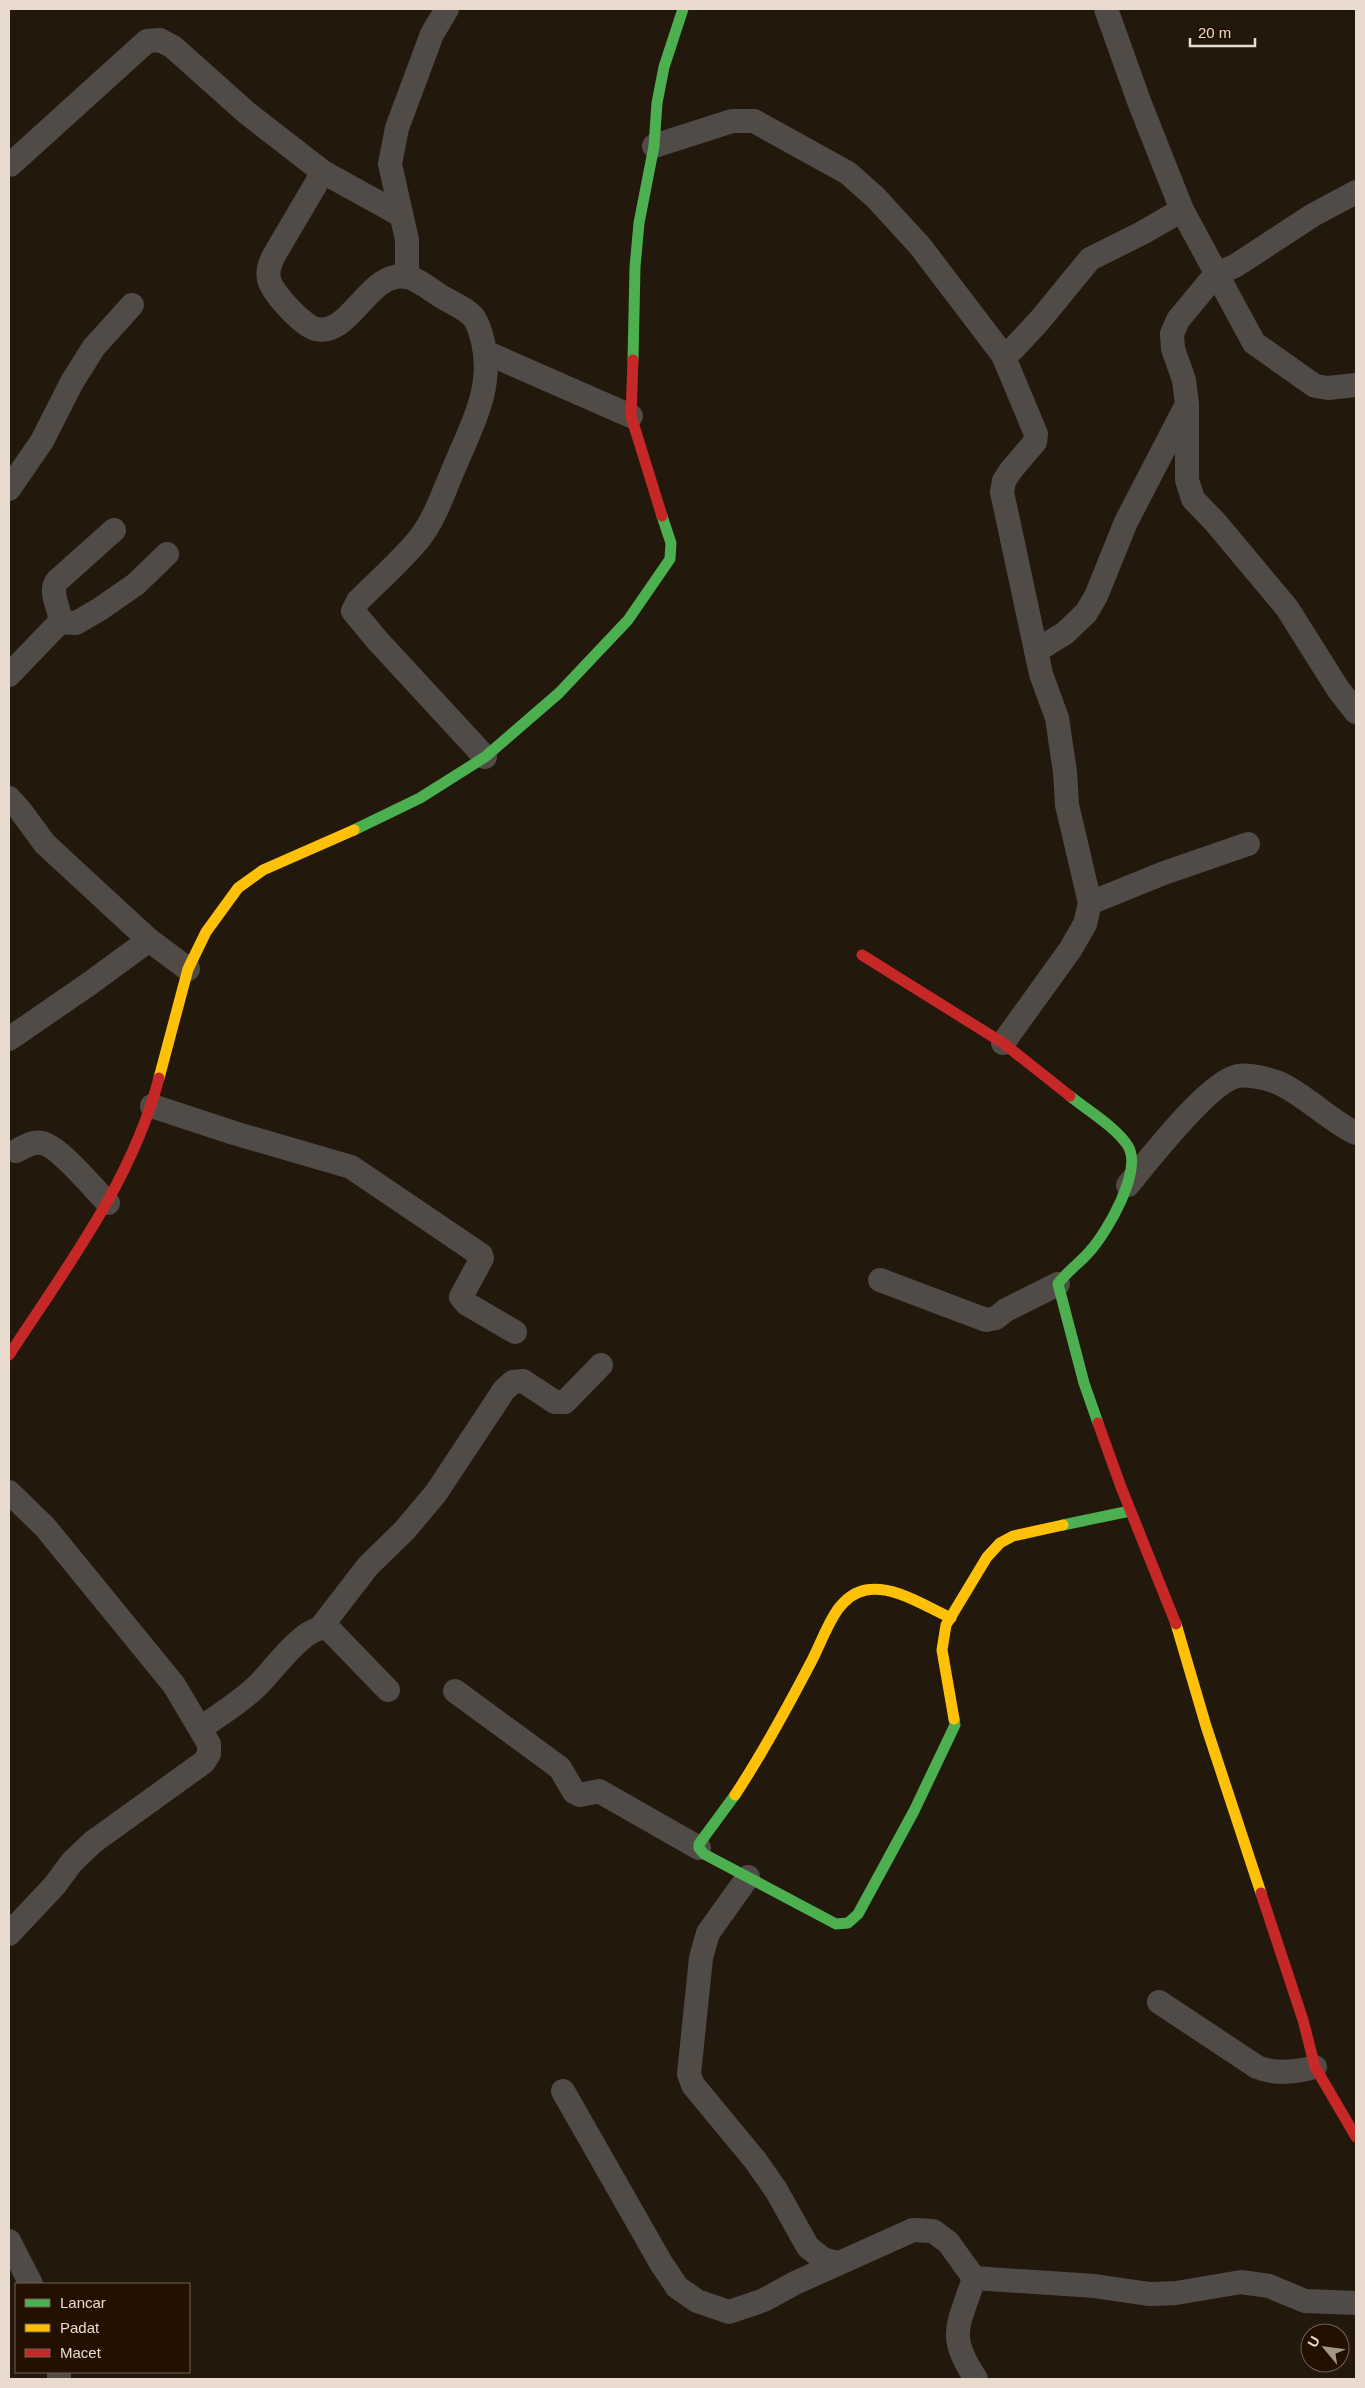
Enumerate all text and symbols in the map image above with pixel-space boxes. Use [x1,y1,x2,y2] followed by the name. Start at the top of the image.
[1190,15,1255,47] scale bar
[1198,24,1231,41] text: 20 m
[15,2283,190,2373] legend
[60,2294,106,2311] text: Lancar
[60,2319,100,2336] text: Padat
[1300,2323,1350,2373] north arrow
[1304,2333,1323,2350] text: U
[60,2344,102,2361] text: Macet

